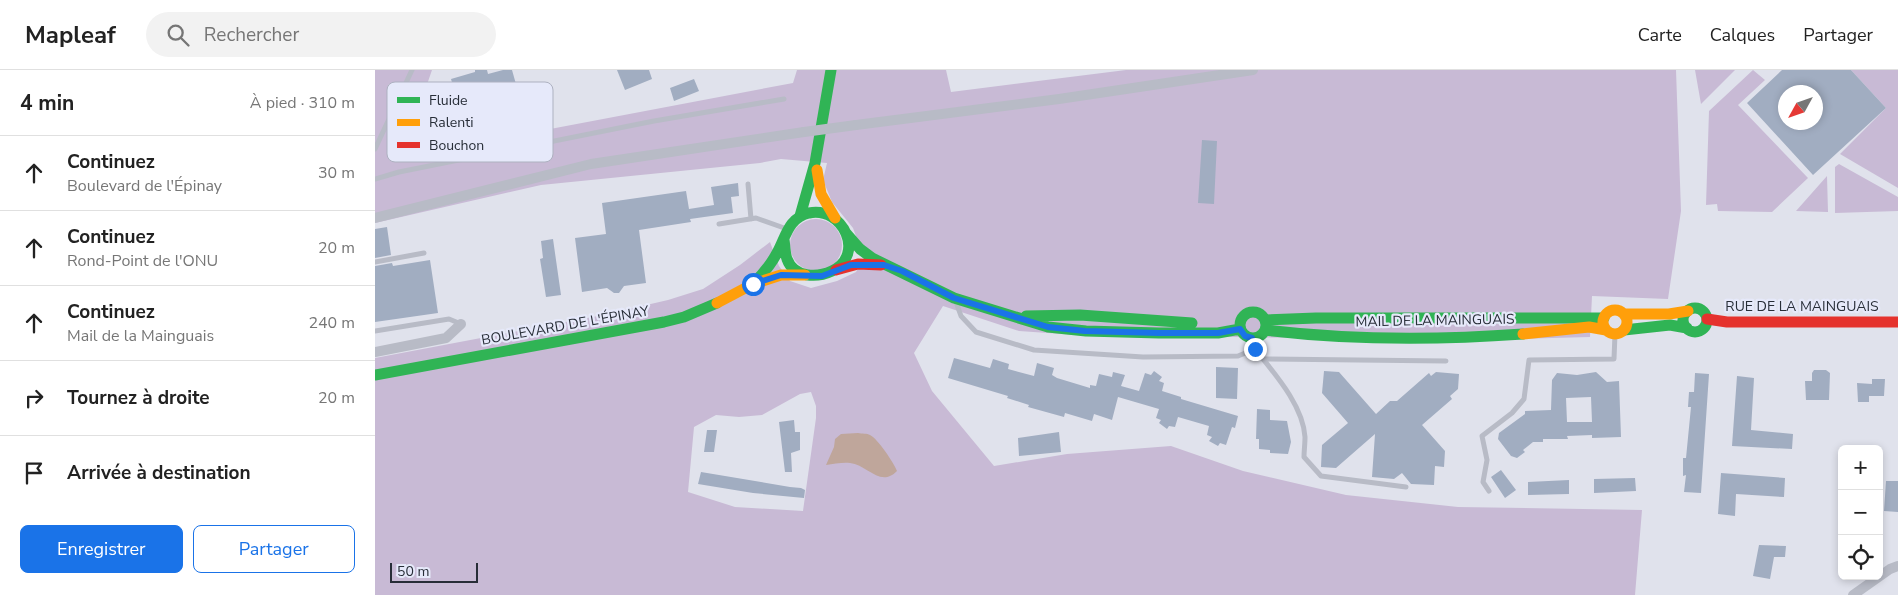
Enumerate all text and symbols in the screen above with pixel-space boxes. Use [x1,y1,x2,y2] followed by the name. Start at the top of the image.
[146,12,496,57] search box
[25,19,116,51] text: Mapleaf
[164,21,192,49] icon: search
[204,22,299,48] text: Rechercher
[1638,23,1682,47] text: Carte
[1710,23,1775,47] text: Calques
[1803,23,1873,47] text: Partager
[387,82,553,162] legend
[1778,85,1823,130] north arrow
[20,89,74,117] text: 4 min
[429,91,468,110] text: Fluide
[250,92,355,114] text: À pied · 310 m
[429,113,473,132] text: Ralenti
[429,136,484,155] text: Bouchon
[67,149,155,175] text: Continuez
[20,159,48,187] icon: ahead
[318,162,355,184] text: 30 m
[67,175,222,197] text: Boulevard de l'Épinay
[67,224,155,250] text: Continuez
[20,234,48,262] icon: ahead
[318,237,355,259] text: 20 m
[67,250,218,272] text: Rond-Point de l'ONU
[742,273,765,296] route start
[1725,297,1879,316] street label: RUE DE LA MAINGUAIS
[67,299,155,325] text: Continuez
[480,301,651,350] street label: BOULEVARD DE L'ÉPINAY
[20,309,48,337] icon: ahead
[1355,310,1515,331] street label: MAIL DE LA MAINGUAIS
[308,312,355,334] text: 240 m
[67,325,214,347] text: Mail de la Mainguais
[1244,338,1267,361] route end
[20,384,48,412] icon: right
[67,385,210,411] text: Tournez à droite
[318,387,355,409] text: 20 m
[1838,445,1883,580] map controls
[1838,445,1883,490] button: +
[20,459,48,487] icon: arrive
[67,460,251,486] text: Arrivée à destination
[1838,490,1883,535] button: −
[20,525,183,573] button: Enregistrer
[193,525,355,573] button: Partager
[1838,535,1883,580] button: locate
[390,560,477,583] scale bar
[397,562,429,581] text: 50 m

